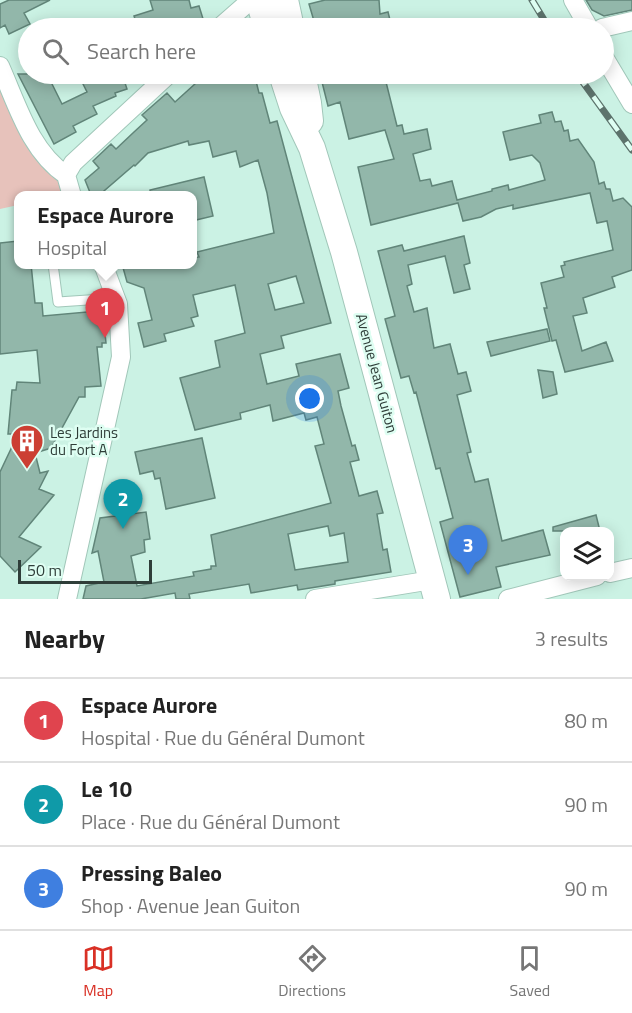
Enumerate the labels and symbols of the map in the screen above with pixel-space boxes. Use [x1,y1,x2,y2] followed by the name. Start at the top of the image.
[86,288,124,338] pin: 1
[350,311,404,435] street label: Avenue Jean Guiton
[295,384,324,413] your location
[50,421,118,461] place label: Les Jardins du Fort A
[9,423,45,470] building icon: Les Jardins du Fort A
[104,480,142,529] pin: 2
[448,526,488,575] pin: 3
[18,557,152,584] scale bar

